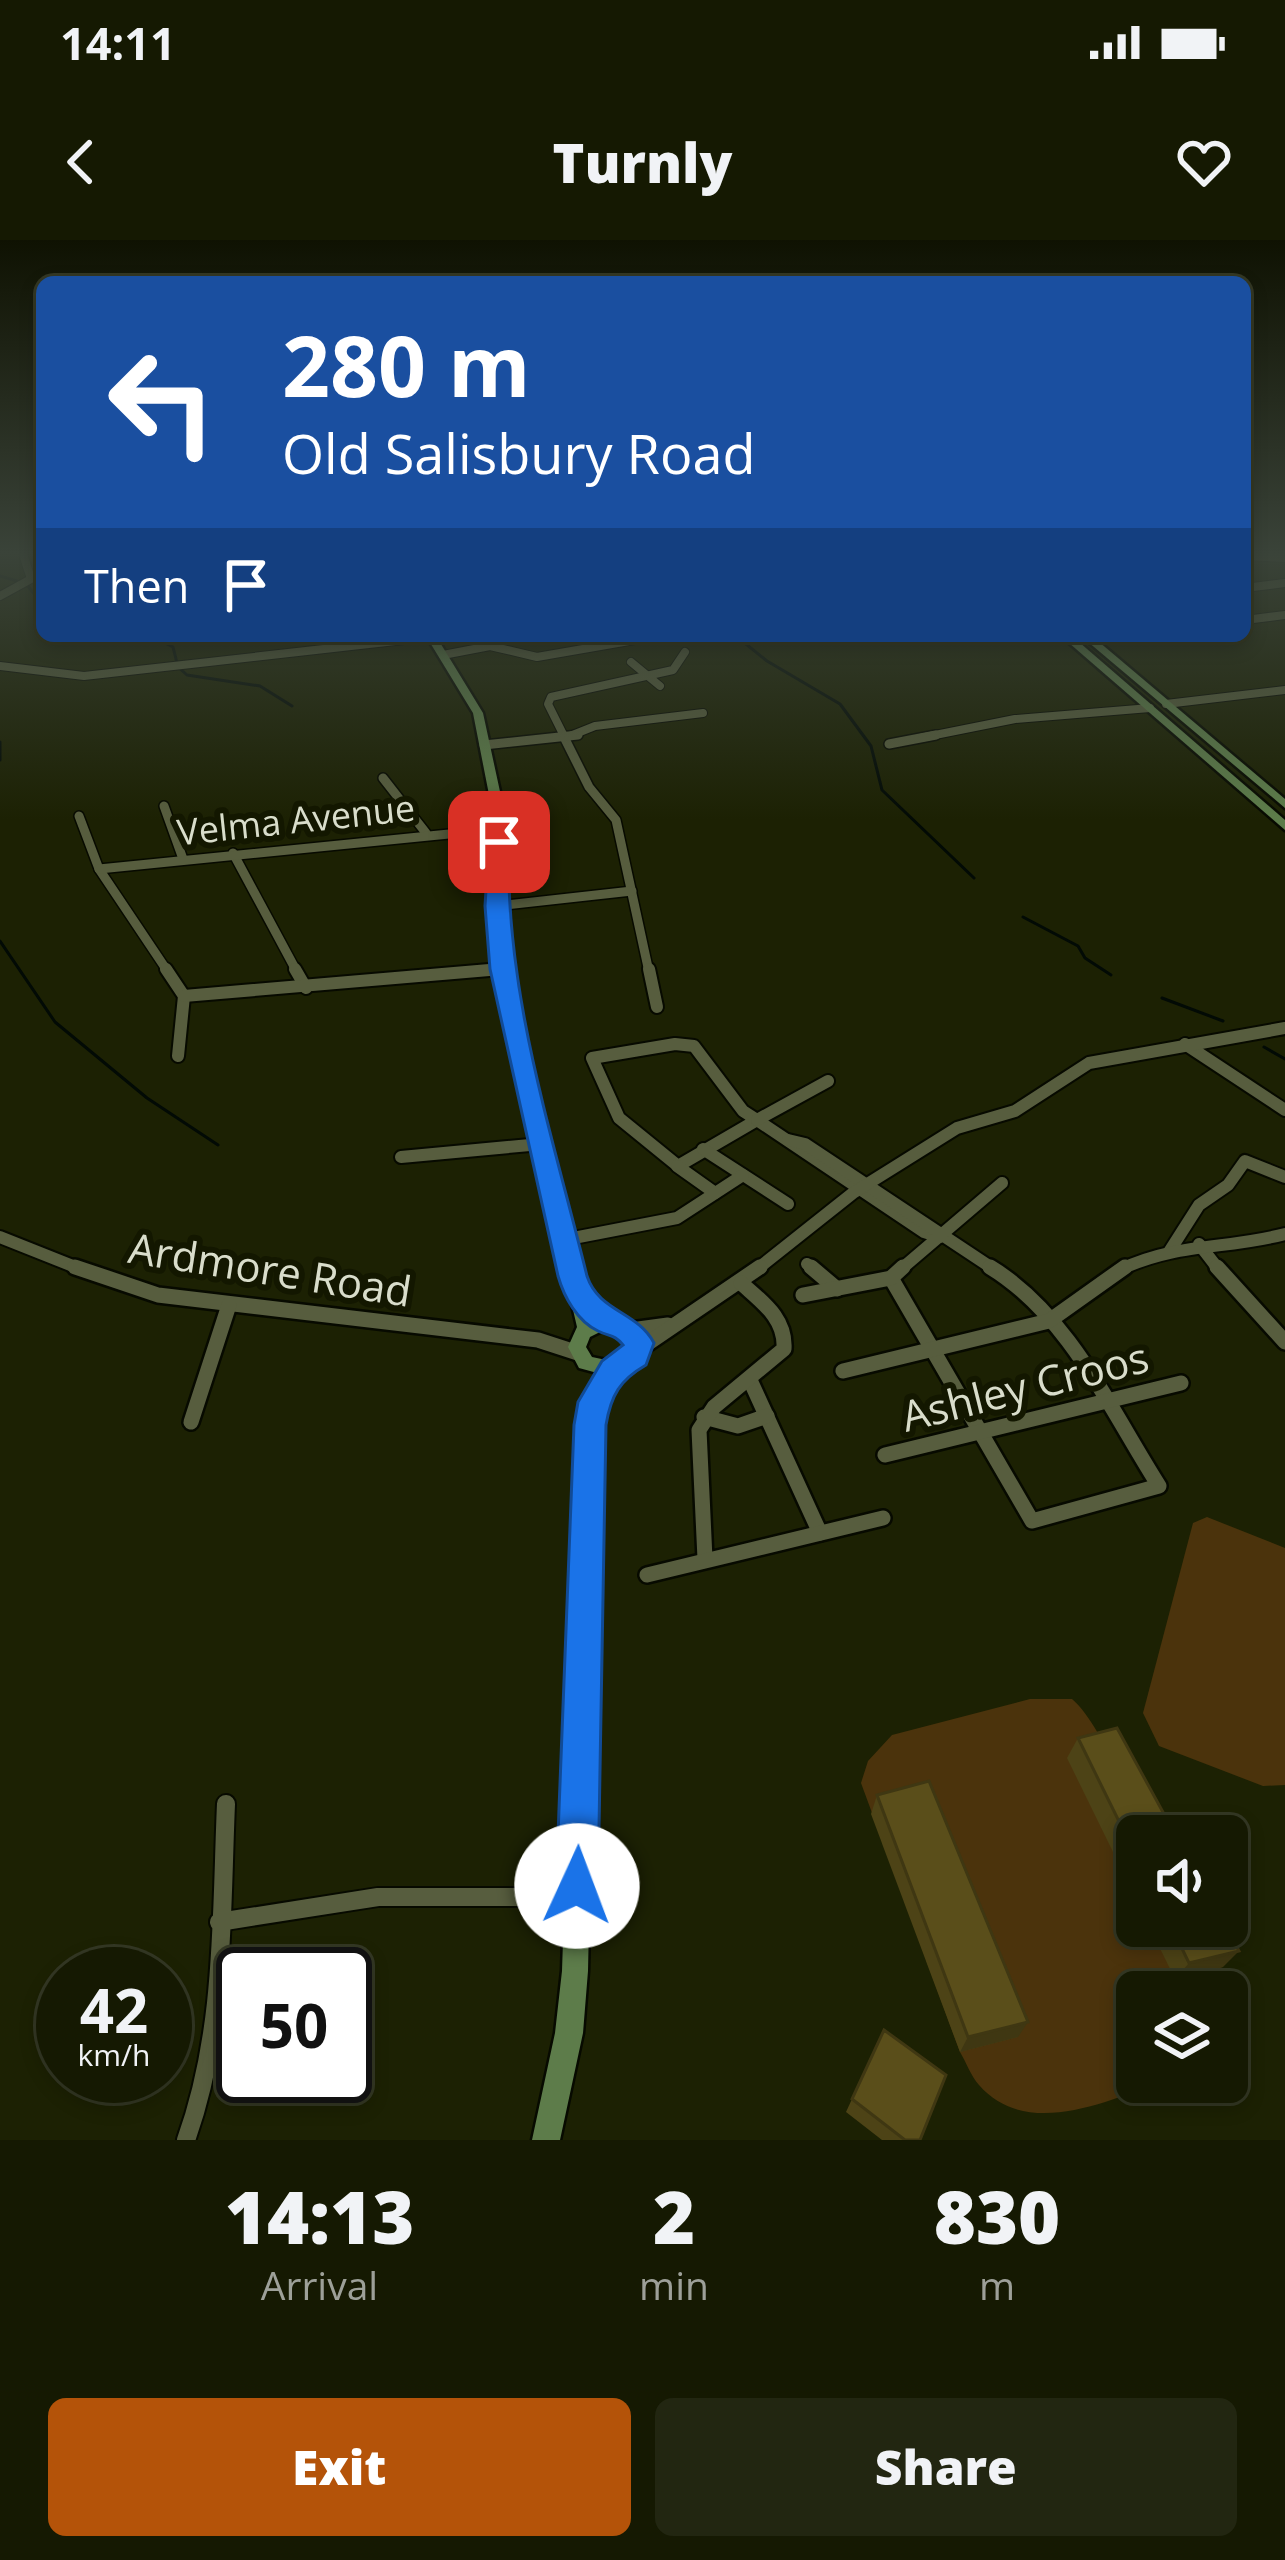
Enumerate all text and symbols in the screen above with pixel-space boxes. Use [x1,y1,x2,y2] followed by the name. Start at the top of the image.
[60,12,176,73] text: 14:11
[553,125,732,199] text: Turnly
[48,129,114,195] icon: back
[1171,129,1237,195] icon: heart
[282,307,530,422] text: 280 m
[84,324,240,480] icon: left
[282,416,755,490] text: Old Salisbury Road
[213,552,279,618] icon: arrive
[84,555,189,616] text: Then
[175,783,417,856] street label: Velma Avenue
[448,791,550,893] pin
[466,809,532,875] icon: arrive
[125,1218,416,1319] street label: Ardmore Road
[895,1327,1154,1444] street label: Ashley Croos
[1116,1815,1248,2103] map controls
[1116,1815,1248,1947] button: sound
[514,1823,640,1949] position arrow
[216,1947,372,2103] speed limit sign: 50
[80,1969,148,2051] text: 42
[1116,1971,1248,2103] button: layers
[78,2034,150,2075] text: km/h
[225,2167,414,2265] text: 14:13
[653,2167,695,2265] text: 2
[934,2167,1060,2265] text: 830
[261,2258,378,2311] text: Arrival
[639,2258,709,2311] text: min
[979,2258,1015,2311] text: m
[48,2398,631,2536] button: Exit
[655,2398,1237,2536] button: Share

